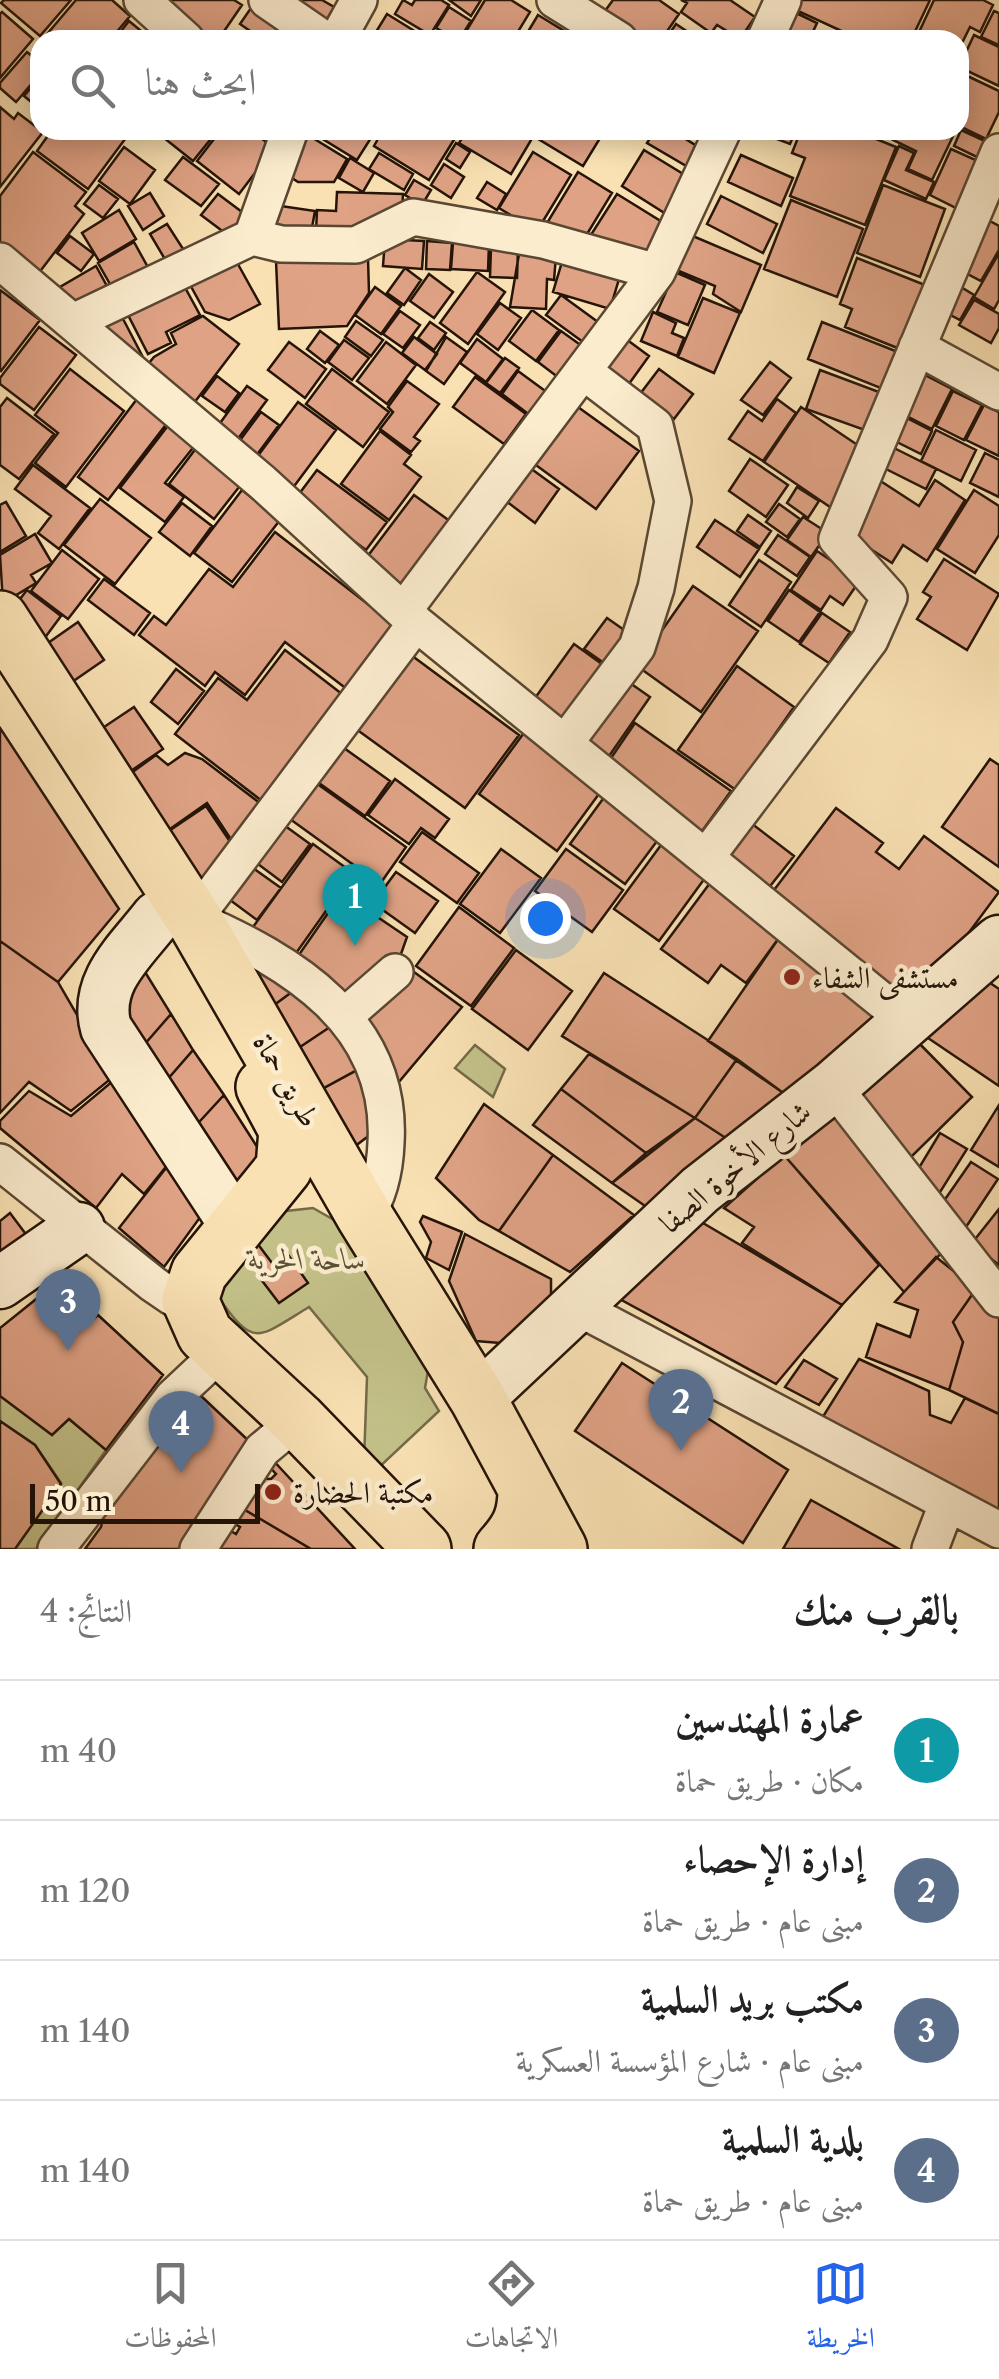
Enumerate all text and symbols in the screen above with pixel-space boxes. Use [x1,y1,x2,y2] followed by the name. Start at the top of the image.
[30,30,969,140] search box
[65,58,120,113] icon: search
[145,58,256,105] text: ابحث هنا
[322,864,388,946] pin: 1
[520,893,571,944] your location
[812,959,959,1000] place label: مستشفى الشفاء
[781,966,803,988] marker: مستشفى الشفاء
[244,1026,329,1134] street label: طريق حماة
[650,1091,823,1246] street label: شارع الأخوة الصفا
[245,1240,366,1278] park label: ساحة الحرية
[36,1268,100,1351] pin: 3
[648,1368,714,1451] pin: 2
[148,1390,214,1473] pin: 4
[293,1474,433,1511] place label: مكتبة الحضارة
[30,1479,260,1524] scale bar
[262,1481,284,1503] marker: مكتبة الحضارة
[45,1484,112,1518] text: 50 m
[793,1583,959,1635] text: بالقرب منك
[40,1591,132,1630] text: النتائج: 4
[676,1695,864,1742] text: عمارة المهندسين
[40,1731,117,1770] text: 40 m
[919,1731,934,1770] text: 1
[675,1761,864,1800] text: مكان · طريق حماة
[684,1835,864,1882] text: إدارة الإحصاء
[40,1871,130,1910] text: 120 m
[917,1871,936,1910] text: 2
[642,1901,864,1940] text: مبنى عام · طريق حماة
[641,1975,864,2022] text: مكتب بريد السلمية
[40,2011,131,2050] text: 140 m
[917,2011,936,2050] text: 3
[515,2041,864,2080] text: مبنى عام · شارع المؤسسة العسكرية
[722,2115,864,2162] text: بلدية السلمية
[40,2151,131,2190] text: 140 m
[917,2151,936,2190] text: 4
[642,2181,864,2220] text: مبنى عام · طريق حماة
[124,2256,216,2365] tab: المحفوظات
[465,2256,558,2365] tab: الاتجاهات
[807,2256,875,2365] tab: الخريطة

